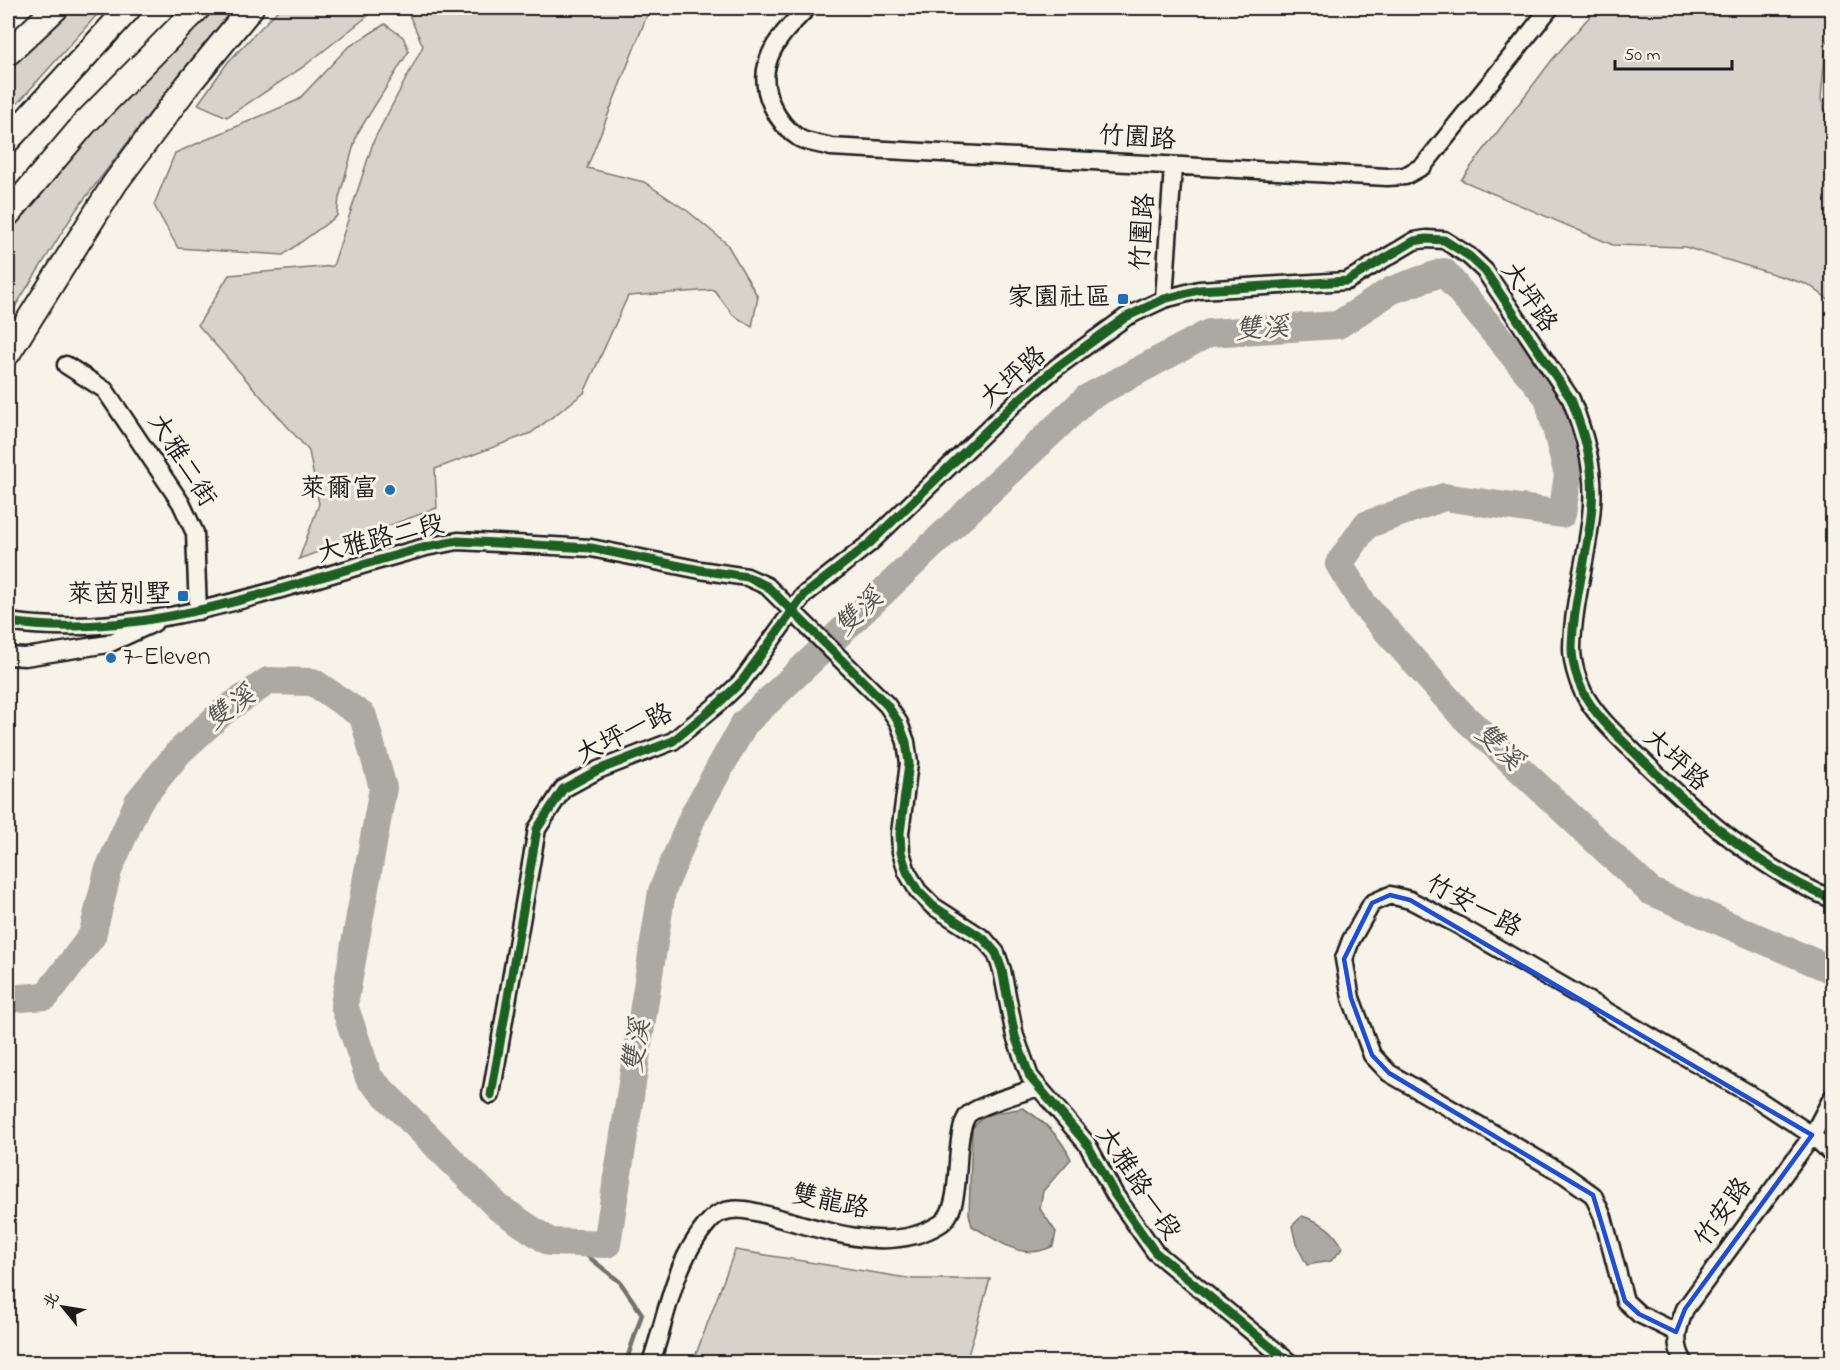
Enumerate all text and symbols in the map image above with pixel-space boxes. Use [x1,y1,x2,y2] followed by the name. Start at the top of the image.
[1615,33,1732,71] scale bar
[1624,43,1661,69] text: 50 m
[1097,117,1177,161] street label: 竹園路
[1122,192,1166,272] street label: 竹圍路
[1490,255,1566,341] street label: 大坪路
[1007,280,1111,318] place label: 家園社區
[1116,292,1130,306] marker: 家園社區
[1234,309,1292,351] water label: 雙溪
[972,338,1056,418] street label: 大坪路
[137,407,225,515] street label: 大雅二街
[300,471,378,509] place label: 萊爾富
[383,483,397,497] marker: 萊爾富
[313,506,449,574] street label: 大雅路二段
[67,577,171,615] place label: 萊茵別墅
[827,579,894,646] water label: 雙溪
[176,589,190,603] marker: 萊茵別墅
[123,639,211,677] place label: 7-Eleven
[104,651,118,665] marker: 7-Eleven
[198,676,266,741] water label: 雙溪
[570,695,680,775] street label: 大坪一路
[1465,715,1533,782] water label: 雙溪
[1634,721,1716,801] street label: 大坪路
[1418,866,1528,948] street label: 竹安一路
[615,1014,662,1076] water label: 雙溪
[1085,1119,1189,1249] street label: 大雅路一段
[1686,1170,1762,1256] street label: 竹安路
[788,1176,872,1230] street label: 雙龍路
[33,1277,93,1337] north arrow
[37,1288,66,1313] text: 北

